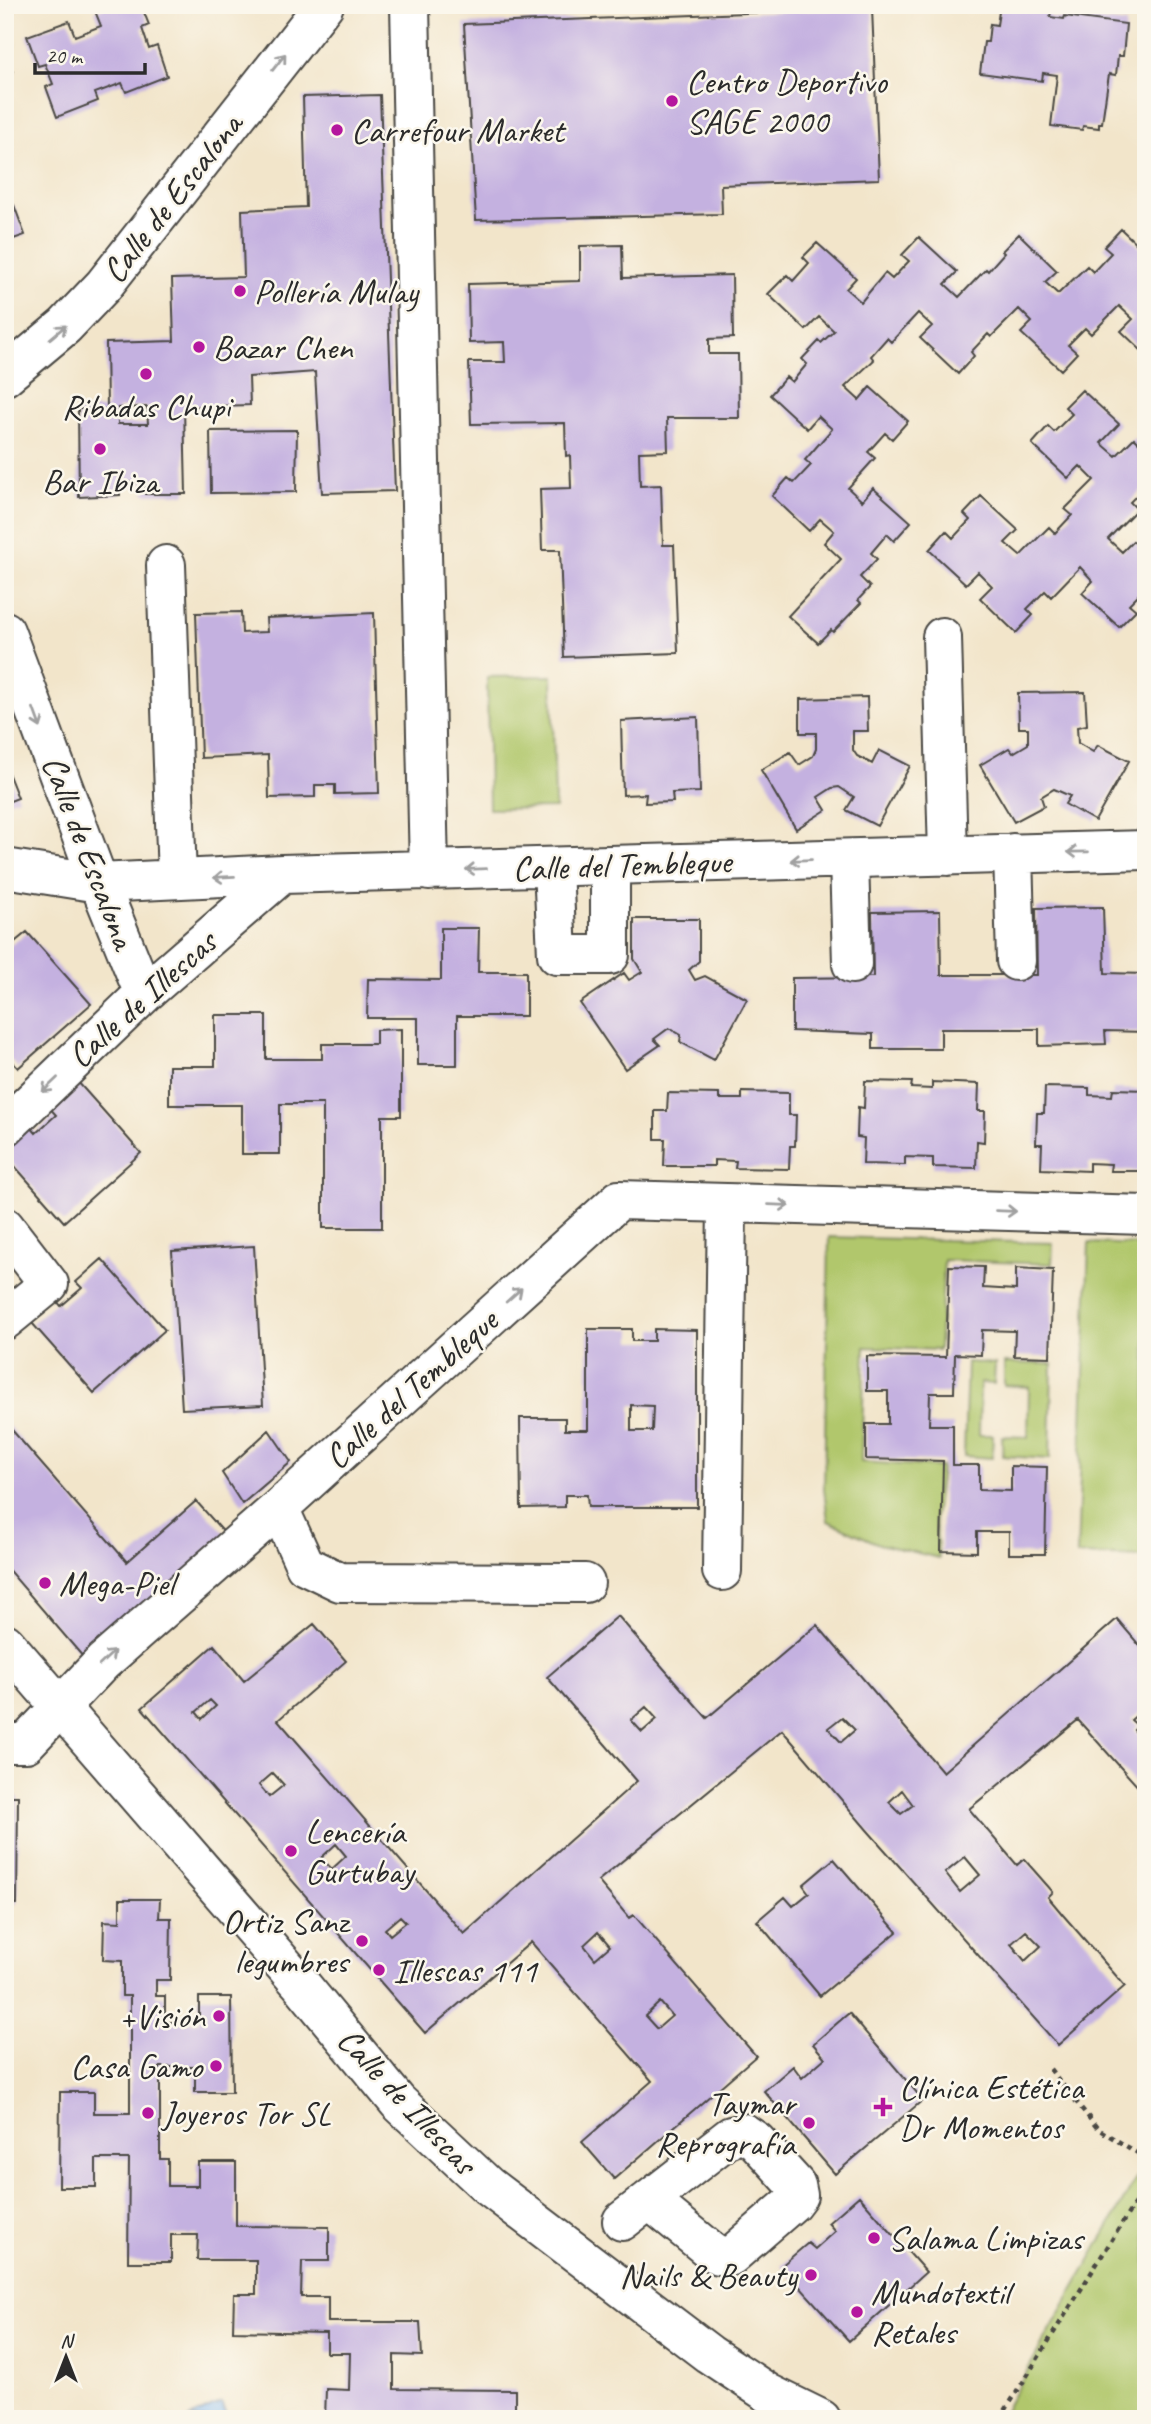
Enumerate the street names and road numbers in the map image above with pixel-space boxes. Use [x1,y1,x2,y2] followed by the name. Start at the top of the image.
[92,102,254,292] street label: Calle de Escalona
[32,749,147,958] street label: Calle de Escalona
[512,839,735,891] street label: Calle del Tembleque
[58,918,228,1078] street label: Calle de Illescas
[315,1297,509,1479] street label: Calle del Tembleque
[327,2018,489,2186] street label: Calle de Illescas

